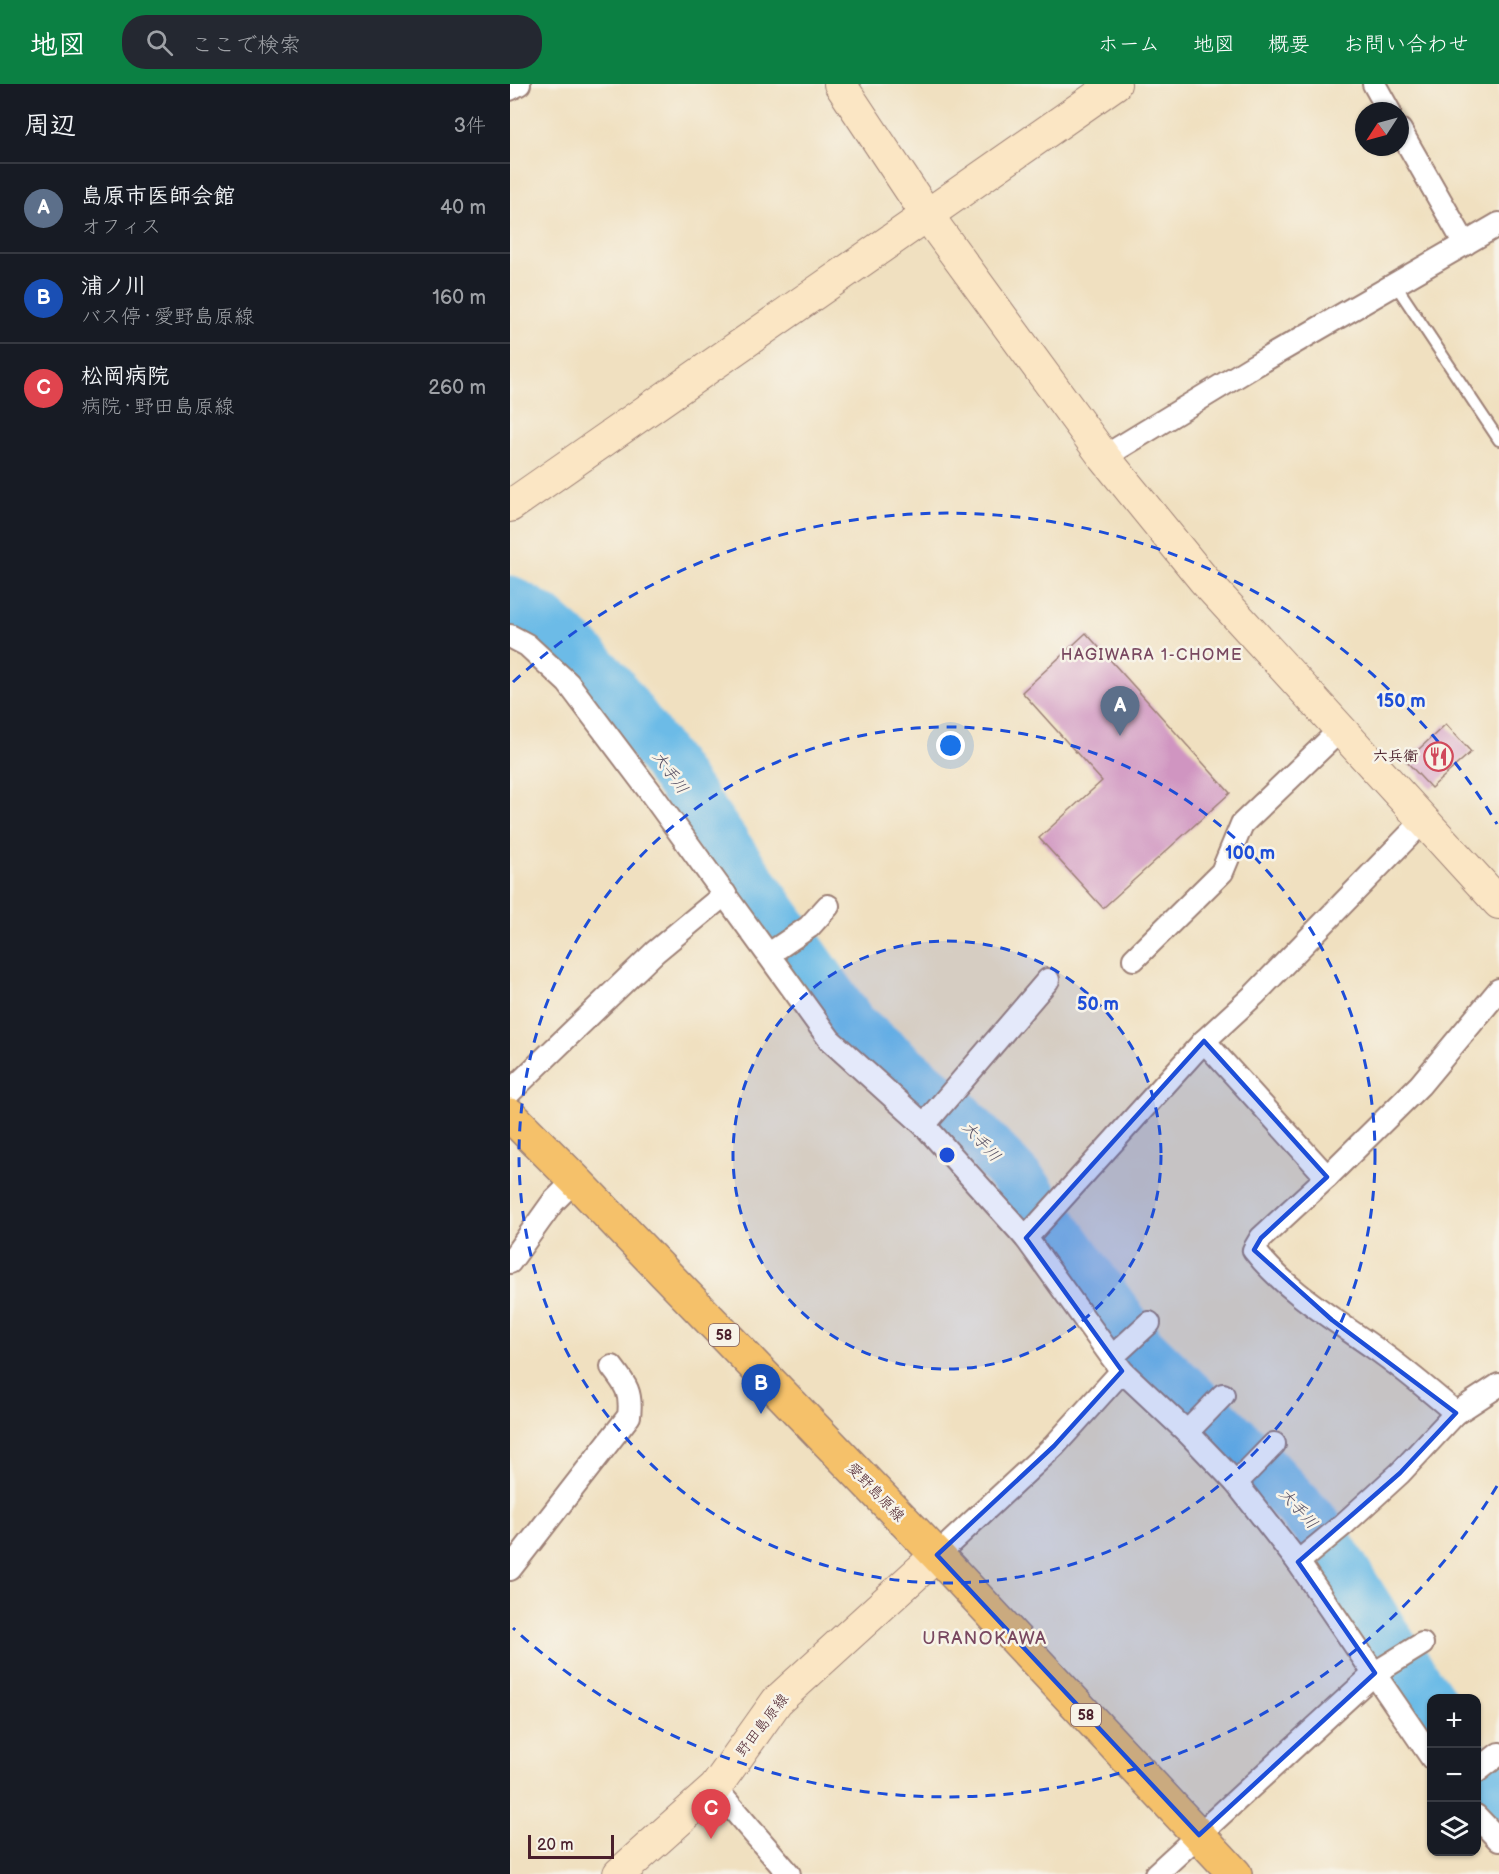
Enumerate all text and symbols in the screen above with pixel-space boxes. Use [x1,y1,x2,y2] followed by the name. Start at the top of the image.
[122,15,542,69] search box
[143,26,176,59] icon: search
[30,29,86,62] text: 地図
[191,32,301,59] text: ここで検索
[1098,32,1160,57] text: ホーム
[1193,32,1235,57] text: 地図
[1268,32,1310,57] text: 概要
[1343,32,1469,57] text: お問い合わせ
[1355,102,1409,156] north arrow
[24,111,76,142] text: 周辺
[454,114,486,138] text: 3件
[81,183,235,210] text: 島原市医師会館
[37,196,50,220] text: A
[440,196,486,220] text: 40 m
[81,215,161,239] text: オフィス
[81,273,147,300] text: 浦ノ川
[36,286,51,310] text: B
[432,286,486,310] text: 160 m
[81,305,254,329] text: バス停 · 愛野島原線
[81,363,169,390] text: 松岡病院
[36,376,51,400] text: C
[428,376,486,400] text: 260 m
[81,395,234,419] text: 病院 · 野田島原線
[1061,646,1243,665] district label: HAGIWARA 1-CHOME
[1100,686,1140,736] pin: A
[1376,691,1426,712] text: 150 m
[936,731,965,760] your location
[1423,740,1455,772] restaurant icon: 六兵衛
[1373,747,1418,766] place label: 六兵衛
[648,748,692,798] water label: 大手川
[1225,843,1275,864] text: 100 m
[1077,994,1119,1015] text: 50 m
[958,1118,1004,1166] water label: 大手川
[937,1145,957,1165] centre of rings
[709,1324,739,1346] road number: 58
[742,1364,780,1414] pin: B
[843,1459,909,1526] street label: 愛野島原線
[1275,1485,1321,1533] water label: 大手川
[922,1628,1048,1649] district label: URANOKAWA
[732,1690,793,1761] street label: 野田島原線
[1427,1694,1481,1856] map controls
[1427,1694,1481,1748] button: +
[1071,1704,1101,1726] road number: 58
[1427,1748,1481,1802] button: −
[692,1790,730,1839] pin: C
[1427,1802,1481,1856] button: layers
[528,1832,614,1860] scale bar
[537,1836,573,1855] text: 20 m

